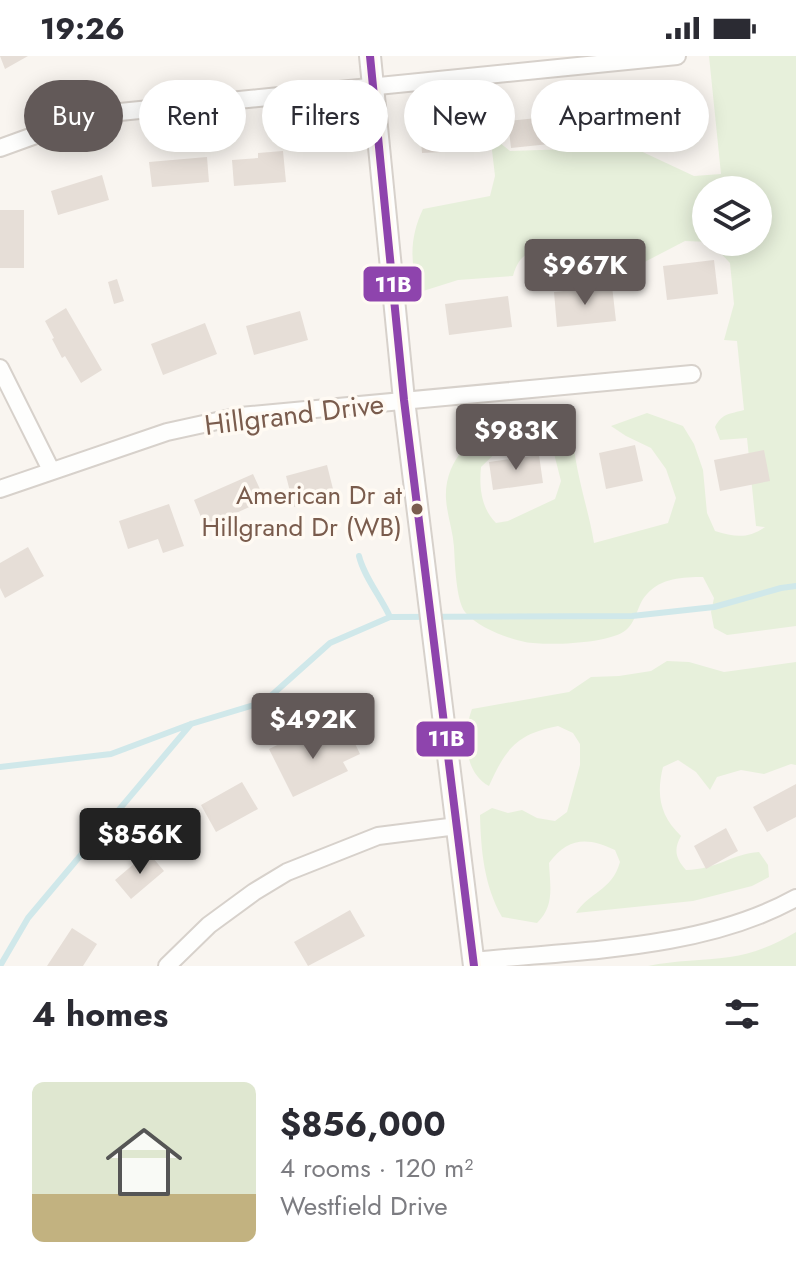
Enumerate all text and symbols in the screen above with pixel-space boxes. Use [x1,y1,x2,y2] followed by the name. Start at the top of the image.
[40,7,125,50] text: 19:26
[24,80,123,152] chip: Buy
[139,80,246,152] chip: Rent
[262,80,388,152] chip: Filters
[404,80,515,152] chip: New
[531,80,709,152] chip: Apartment
[692,176,772,256] map controls
[692,176,772,256] button: layers
[529,239,641,307] pin: $967K
[543,246,627,284] text: $967K
[362,265,423,303] line badge: 11B
[374,268,412,300] text: 11B
[202,383,386,446] street label: Hillgrand Drive
[460,404,572,472] pin: $983K
[474,411,558,449] text: $983K
[201,476,403,546] place label: American Dr at Hillgrand Dr (WB)
[409,501,425,517] marker: American Dr at Hillgrand Dr (WB)
[257,693,369,761] pin: $492K
[270,700,356,738] text: $492K
[415,720,476,758] line badge: 11B
[427,722,465,754] text: 11B
[84,808,196,876] pin: $856K
[98,815,182,853] text: $856K
[32,990,168,1039] text: 4 homes
[720,992,764,1036] icon: filters
[280,1100,446,1149] text: $856,000
[96,1114,192,1210] icon: home
[280,1149,473,1187] text: 4 rooms · 120 m²
[280,1187,448,1225] text: Westfield Drive

